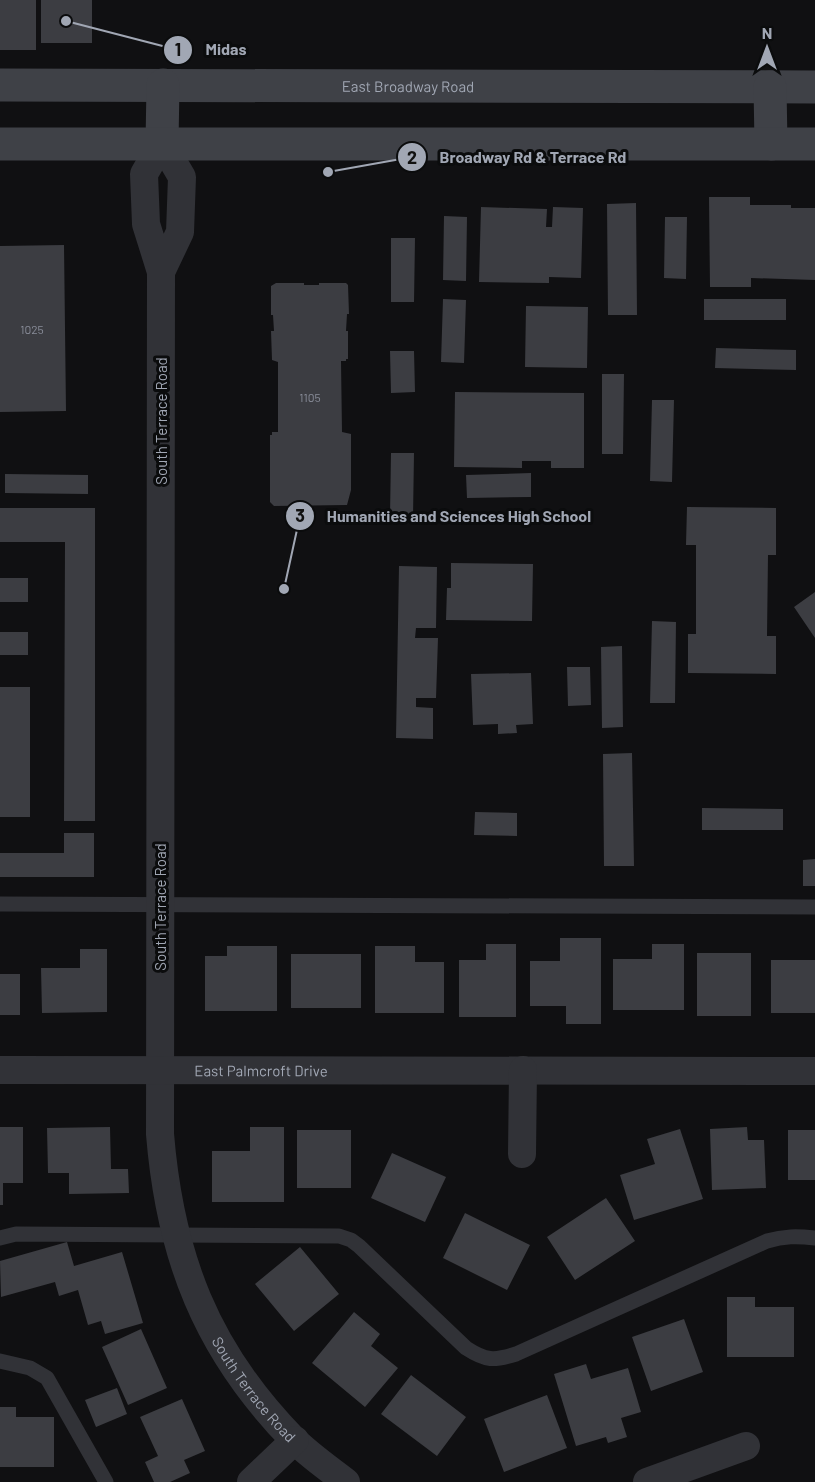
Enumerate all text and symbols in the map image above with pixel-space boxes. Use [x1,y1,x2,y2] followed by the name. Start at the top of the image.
[737,18,797,78] north arrow
[762,23,772,42] text: N
[163,33,258,67] callout: Midas
[175,38,181,60] text: 1
[205,39,247,58] text: Midas
[342,77,474,95] street label: East Broadway Road
[397,140,638,174] callout: Broadway Rd & Terrace Rd
[407,146,417,168] text: 2
[440,147,626,166] text: Broadway Rd & Terrace Rd
[20,322,44,336] house number: 1025
[152,357,170,485] street label: South Terrace Road
[299,390,321,404] house number: 1105
[285,499,604,533] callout: Humanities and Sciences High School
[295,504,305,526] text: 3
[327,506,591,525] text: Humanities and Sciences High School
[151,843,169,971] street label: South Terrace Road
[194,1061,328,1079] street label: East Palmcroft Drive
[209,1333,300,1446] street label: South Terrace Road

